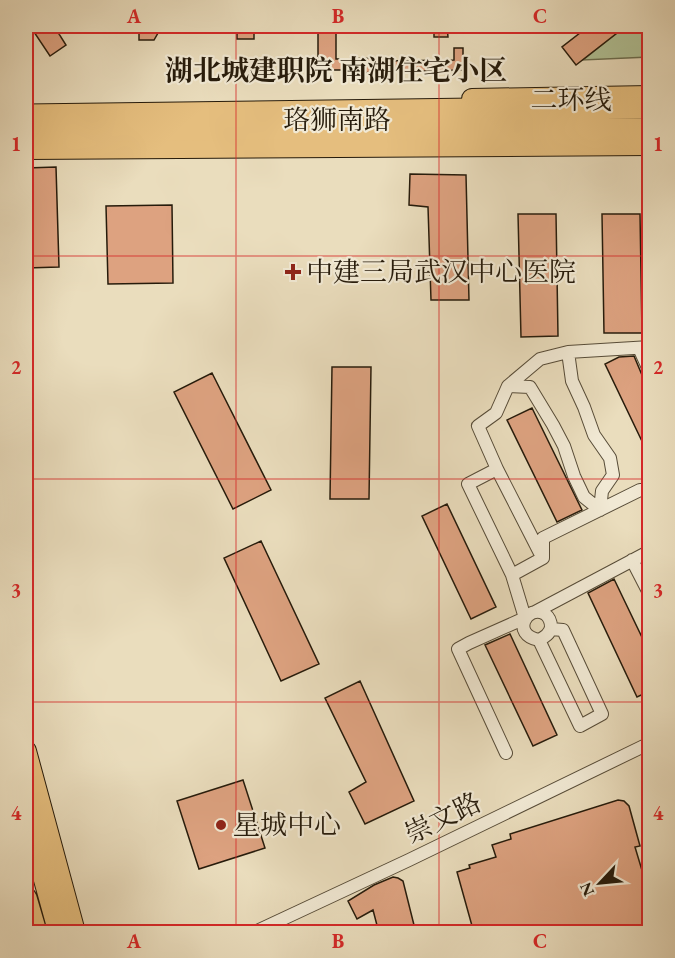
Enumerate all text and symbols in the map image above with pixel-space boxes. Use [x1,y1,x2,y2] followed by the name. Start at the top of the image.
[126,3,142,29] text: A
[332,3,344,29] text: B
[533,3,547,29] text: C
[165,52,507,88] district label: 湖北城建职院 南湖住宅小区
[531,82,612,117] street label: 二环线
[283,102,391,137] street label: 珞狮南路
[11,131,21,157] text: 1
[653,131,663,157] text: 1
[306,254,576,289] place label: 中建三局武汉中心医院
[284,263,302,281] marker: 中建三局武汉中心医院
[11,354,22,380] text: 2
[653,354,664,380] text: 2
[11,577,21,603] text: 3
[653,577,663,603] text: 3
[399,784,487,851] street label: 崇文路
[11,800,22,826] text: 4
[653,800,664,826] text: 4
[233,807,341,842] place label: 星城中心
[214,818,228,832] marker: 星城中心
[570,853,630,913] north arrow
[575,879,599,900] text: N
[126,928,142,954] text: A
[332,928,344,954] text: B
[533,928,547,954] text: C

